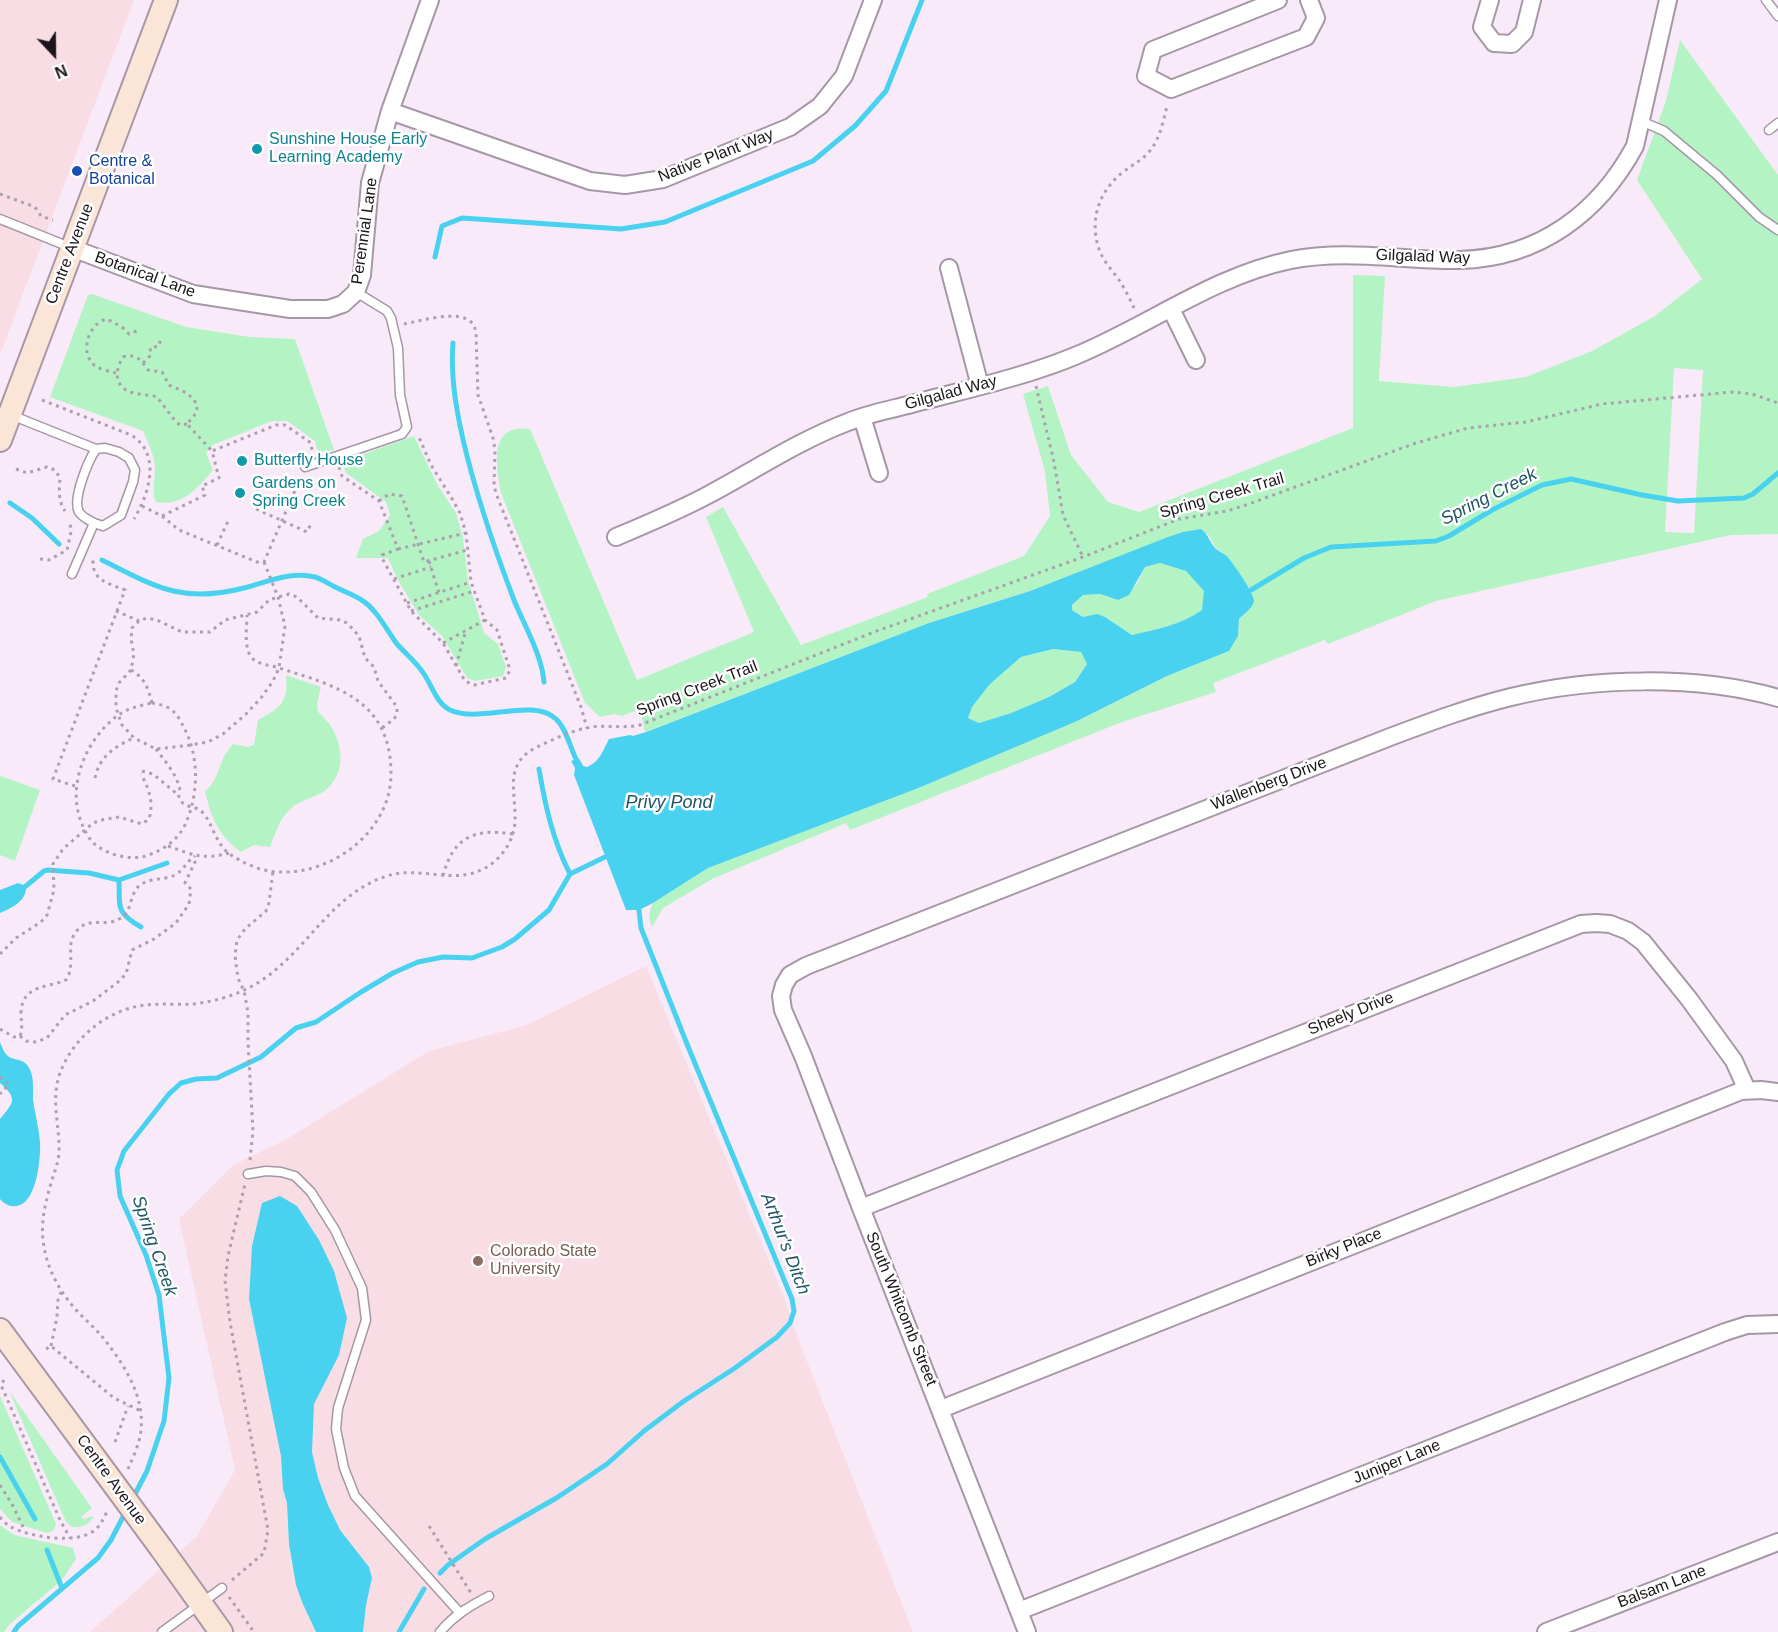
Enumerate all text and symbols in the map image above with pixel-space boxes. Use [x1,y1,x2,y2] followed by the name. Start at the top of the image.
[24,24,84,84] north arrow
[52,61,69,81] text: N
[656,125,776,187] street label: Native Plant Way
[269,130,427,168] place label: Sunshine House Early Learning Academy
[250,142,264,156] marker: Sunshine House Early Learning Academy
[89,152,155,190] place label: Centre & Botanical
[70,164,84,178] marker: Centre & Botanical
[348,176,382,286] street label: Perennial Lane
[42,201,98,307] street label: Centre Avenue
[1375,246,1471,268] street label: Gilgalad Way
[92,248,198,302] street label: Botanical Lane
[903,371,999,415] street label: Gilgalad Way
[254,451,363,471] place label: Butterfly House
[235,454,249,468] marker: Butterfly House
[1437,464,1541,530] water label: Spring Creek
[1158,469,1286,523] street label: Spring Creek Trail
[252,474,345,512] place label: Gardens on Spring Creek
[233,486,247,500] marker: Gardens on Spring Creek
[634,657,760,721] street label: Spring Creek Trail
[1209,753,1329,815] street label: Wallenberg Drive
[625,792,713,814] water label: Privy Pond
[1305,988,1397,1040] street label: Sheely Drive
[756,1190,814,1298] water label: Arthur's Ditch
[127,1193,181,1299] water label: Spring Creek
[1303,1224,1385,1272] street label: Birky Place
[861,1229,941,1389] street label: South Whitcomb Street
[490,1242,597,1280] place label: Colorado State University
[471,1254,485,1268] marker: Colorado State University
[72,1431,150,1529] street label: Centre Avenue
[1351,1436,1443,1488] street label: Juniper Lane
[1615,1561,1709,1613] street label: Balsam Lane

